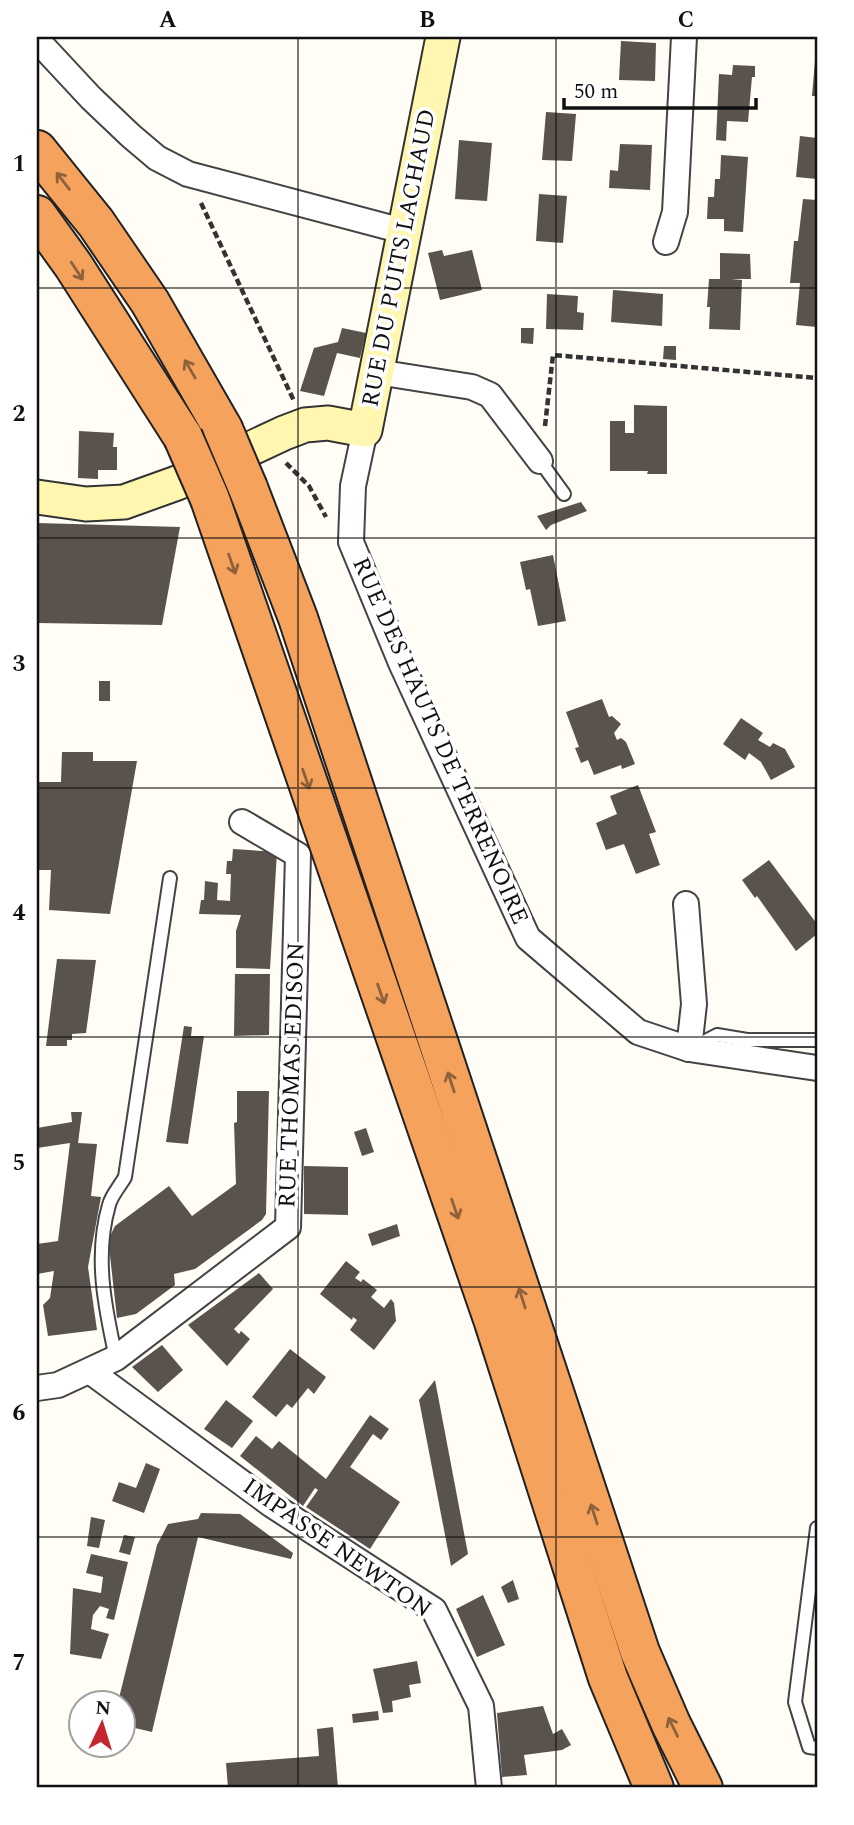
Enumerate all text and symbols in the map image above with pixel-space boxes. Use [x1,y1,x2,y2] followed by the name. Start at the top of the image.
[159,3,177,38] text: A
[419,3,435,38] text: B
[678,3,694,38] text: C
[564,66,756,110] scale bar
[574,76,618,108] text: 50 m
[352,106,446,410] street label: RUE DU PUITS LACHAUD
[13,147,25,182] text: 1
[55,172,70,190] one-way arrow
[70,260,84,280] one-way arrow
[183,359,196,380] one-way arrow
[13,397,26,432] text: 2
[342,551,538,931] street label: RUE DES HAUTS DE TERRENOIRE
[227,552,239,574] one-way arrow
[13,647,26,682] text: 3
[301,767,313,789] one-way arrow
[13,896,26,931] text: 4
[269,941,315,1209] street label: RUE THOMAS EDISON
[376,982,388,1004] one-way arrow
[444,1072,456,1094] one-way arrow
[13,1146,25,1181] text: 5
[450,1197,462,1219] one-way arrow
[515,1288,527,1310] one-way arrow
[13,1396,26,1431] text: 6
[235,1469,439,1627] street label: IMPASSE NEWTON
[587,1504,599,1526] one-way arrow
[13,1646,25,1681] text: 7
[66,1688,136,1758] north arrow
[94,1694,112,1724] text: N
[665,1717,679,1738] one-way arrow

